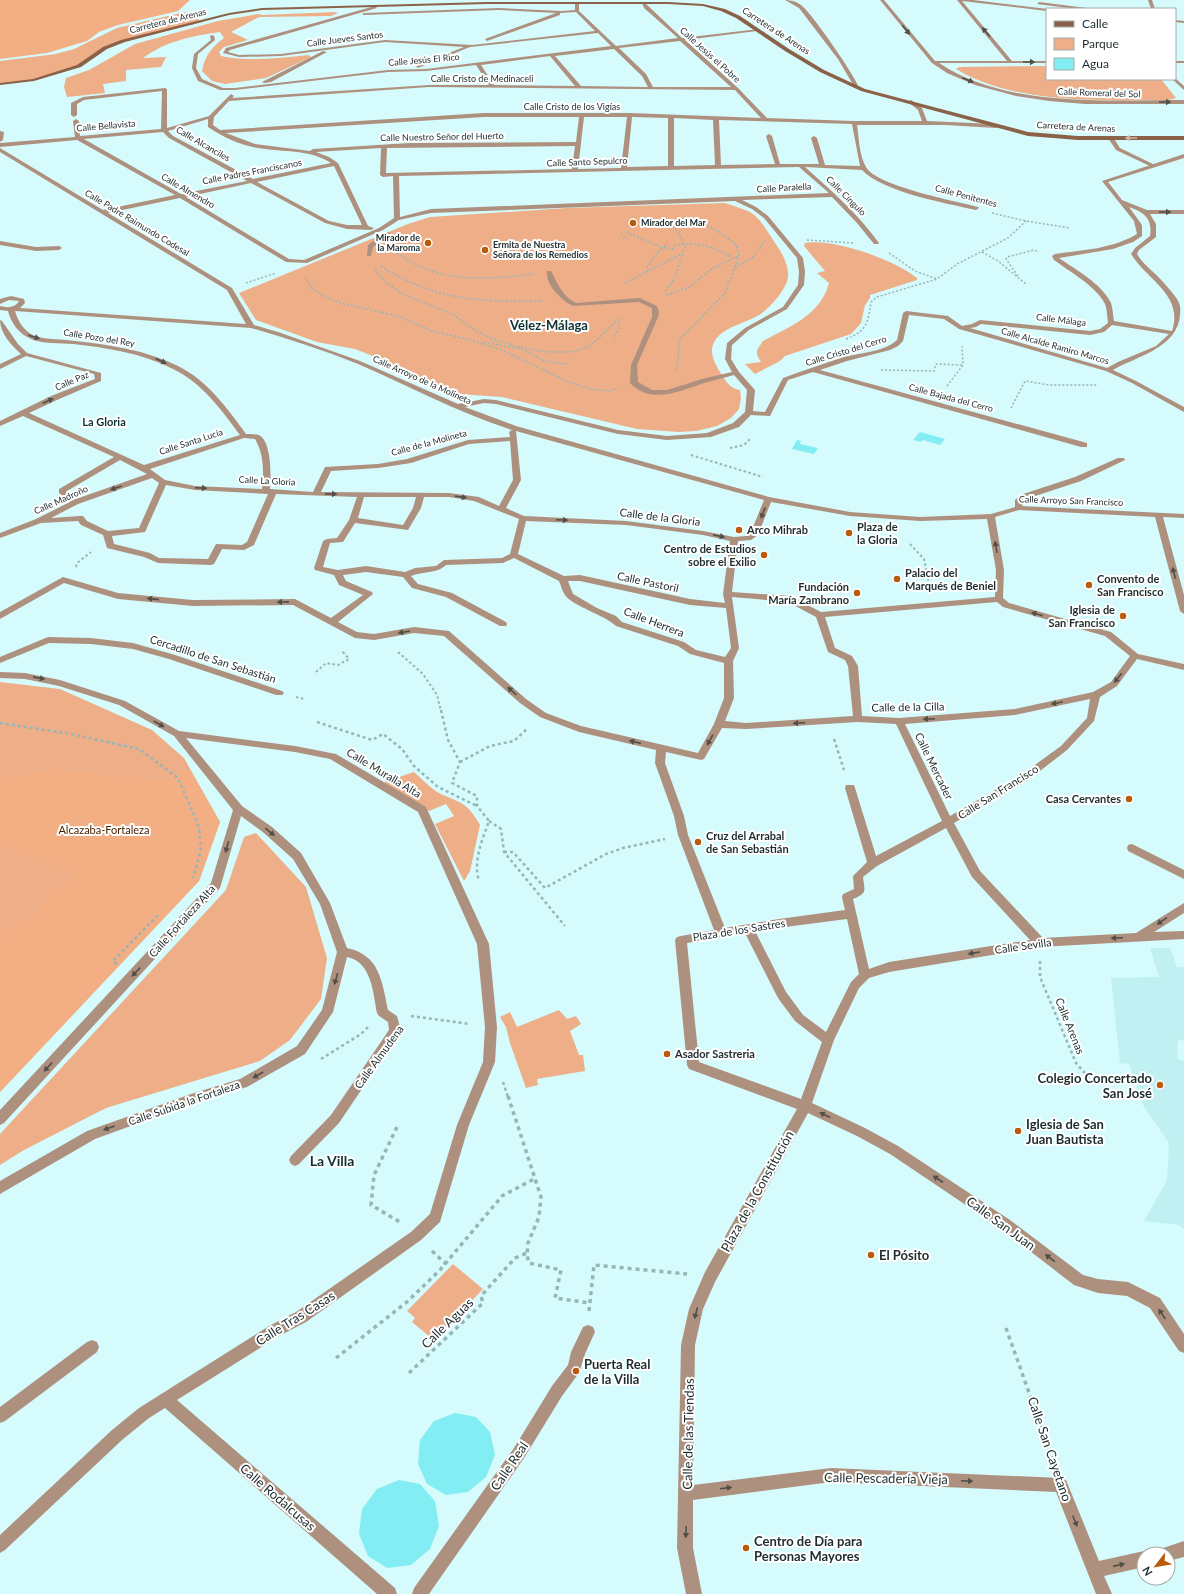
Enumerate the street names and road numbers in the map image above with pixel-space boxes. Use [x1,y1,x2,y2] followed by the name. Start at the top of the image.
[740,5,812,57] street label: Carretera de Arenas
[128,6,207,35] street label: Carretera de Arenas
[678,25,743,85] street label: Calle Jesús el Pobre
[306,28,384,49] street label: Calle Jueves Santos
[388,51,460,68] street label: Calle Jesús El Rico
[431,73,533,84] street label: Calle Cristo de Medinaceli
[1057,86,1141,99] street label: Calle Romeral del Sol
[524,101,620,112] street label: Calle Cristo de los Vigías
[76,117,136,134] street label: Calle Bellavista
[1036,119,1116,134] street label: Carretera de Arenas
[174,124,232,164] street label: Calle Alcanciles
[380,130,504,143] street label: Calle Nuestro Señor del Huerto
[546,155,628,168] street label: Calle Santo Sepulcro
[201,156,303,187] street label: Calle Padres Franciscanos
[159,171,217,210] street label: Calle Almendro
[824,173,869,218] street label: Calle Cíngulo
[756,181,812,194] street label: Calle Paralella
[934,182,998,209] street label: Calle Penitentes
[83,187,192,258] street label: Calle Padre Raimundo Codesal
[1035,311,1087,328] street label: Calle Málaga
[1000,325,1110,366] street label: Calle Alcalde Ramiro Marcos
[63,326,136,349] street label: Calle Pozo del Rey
[804,333,888,368] street label: Calle Cristo del Cerro
[371,353,473,406] street label: Calle Arroyo de la Molineta
[53,369,90,393] street label: Calle Paz
[908,381,994,414] street label: Calle Bajada del Cerro
[158,426,224,457] street label: Calle Santa Lucía
[390,427,468,458] street label: Calle de la Molineta
[238,474,296,487] street label: Calle La Gloria
[32,483,89,516] street label: Calle Madroño
[1019,493,1123,508] street label: Calle Arroyo San Francisco
[619,505,701,528] street label: Calle de la Gloria
[616,569,680,594] street label: Calle Pastoril
[622,604,686,639] street label: Calle Herrera
[148,632,278,685] street label: Cercadillo de San Sebastián
[871,699,945,714] street label: Calle de la Cilla
[913,730,956,801] street label: Calle Mercader
[345,745,424,800] street label: Calle Muralla Alta
[955,762,1040,822] street label: Calle San Francisco
[146,882,217,959] street label: Calle Fortaleza Alta
[692,916,786,943] street label: Plaza de los Sastres
[994,935,1052,956] street label: Calle Sevilla
[1053,996,1088,1056] street label: Calle Arenas
[351,1023,406,1091] street label: Calle Almudena
[126,1077,241,1128] street label: Calle Subida la Fortaleza
[717,1128,797,1254] street label: Plaza de la Constitución
[963,1193,1039,1253] street label: Calle San Juan
[252,1287,338,1349] street label: Calle Tras Casas
[418,1294,477,1352] street label: Calle Aguas
[679,1378,697,1490] street label: Calle de las Tiendas
[1025,1395,1075,1503] street label: Calle San Cayetano
[487,1438,531,1494] street label: Calle Real
[237,1460,319,1534] street label: Calle Rodalcusas
[824,1469,948,1487] street label: Calle Pescadería Vieja

